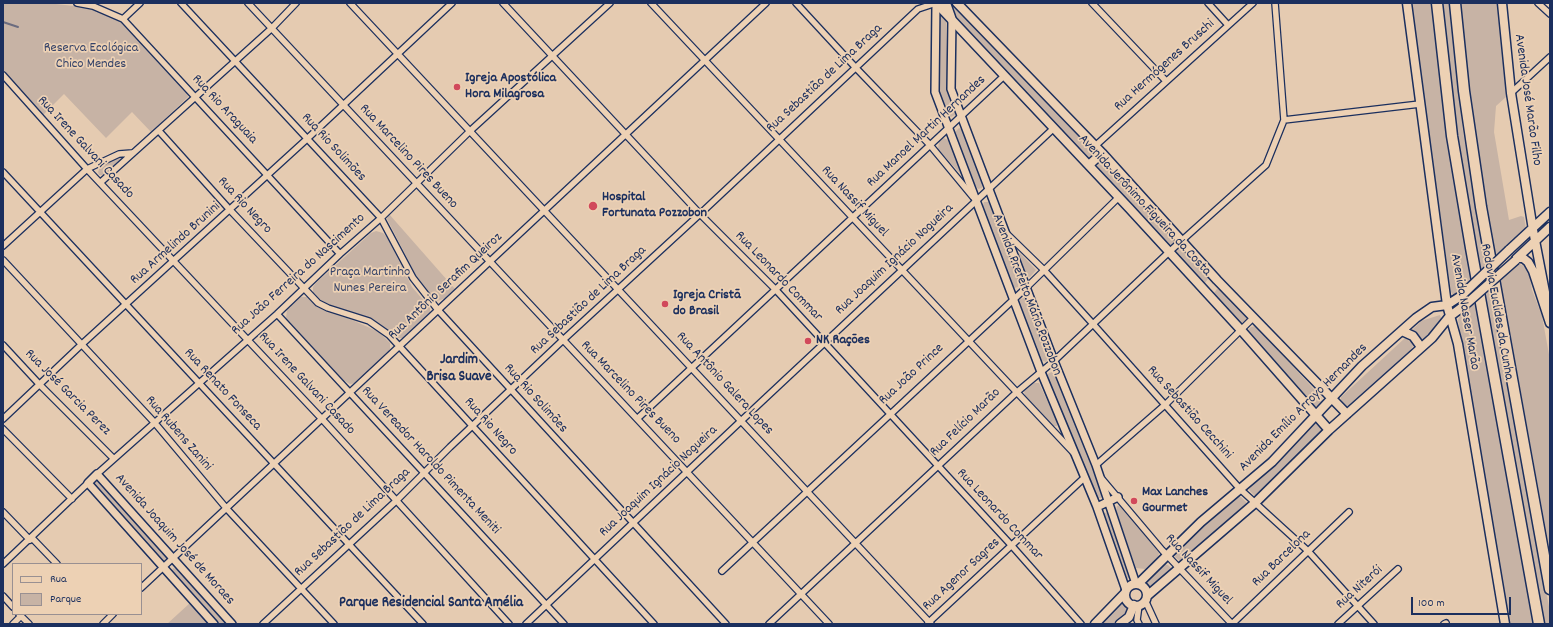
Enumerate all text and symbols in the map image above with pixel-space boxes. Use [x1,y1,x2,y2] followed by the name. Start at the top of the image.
[1111,16,1219,116] street label: Rua Hermógenes Bruschi
[764,21,886,137] street label: Rua Sebastião de Lima Braga
[1509,33,1545,167] street label: Avenida José Marão Filho
[44,41,138,74] park label: Reserva Ecológica Chico Mendes
[465,71,556,104] place label: Igreja Apostólica Hora Milagrosa
[188,72,260,148] street label: Rua Rio Araguaia
[864,72,990,192] street label: Rua Manoel Martin Hernandes
[452,82,462,92] marker: Igreja Apostólica Hora Milagrosa
[33,93,137,203] street label: Rua Irene Galvani Casado
[355,101,461,213] street label: Rua Marcelino Pires Bueno
[297,110,369,186] street label: Rua Rio Solimões
[1074,132,1214,280] street label: Avenida Jerônimo Figueira da Costa
[817,163,891,241] street label: Rua Nassif Miguel
[213,174,275,238] street label: Rua Rio Negro
[602,190,707,222] place label: Hospital Fortunata Pozzobon
[127,199,225,289] street label: Rua Armelindo Brunini
[587,200,599,212] marker: Hospital Fortunata Pozzobon
[832,201,958,319] street label: Rua Joaquim Ignácio Nogueira
[229,211,369,339] street label: Rua João Ferreira do Nascimento
[987,212,1065,378] street label: Avenida Prefeito Mário Pozzobon
[731,228,825,326] street label: Rua Leonardo Commar
[386,230,506,344] street label: Rua Antônio Serafim Queiroz
[1476,242,1516,382] street label: Rodovia Euclides da Cunha
[528,243,650,359] street label: Rua Sebastião de Lima Braga
[1445,252,1483,372] street label: Avenida Nasser Marão
[330,265,410,298] park label: Praça Martinho Nunes Pereira
[673,288,741,320] place label: Igreja Cristã do Brasil
[660,299,670,309] marker: Igreja Cristã do Brasil
[254,329,358,439] street label: Rua Irene Galvani Casado
[672,329,776,439] street label: Rua Antônio Galera Lopes
[816,333,870,349] place label: NK Rações
[803,336,813,346] marker: NK Rações
[576,338,684,448] street label: Rua Marcelino Pires Bueno
[1236,340,1372,476] street label: Avenida Emílio Arroyo Hernandes
[876,341,948,409] street label: Rua João Prince
[180,345,264,435] street label: Rua Renato Fonseca
[20,346,114,440] street label: Rua José Garcia Perez
[426,352,492,387] district label: Jardim Brisa Suave
[499,361,571,437] street label: Rua Rio Solimões
[1143,363,1235,463] street label: Rua Sebastião Cecchini
[357,383,503,539] street label: Rua Vereador Haroldo Pimenta Meniti
[927,385,1005,461] street label: Rua Felício Marão
[141,393,215,475] street label: Rua Rubens Zanini
[460,395,520,459] street label: Rua Rio Negro
[596,423,722,541] street label: Rua Joaquim Ignácio Nogueira
[292,465,414,581] street label: Rua Sebastião de Lima Braga
[952,466,1046,564] street label: Rua Leonardo Commar
[110,471,238,609] street label: Avenida Joaquim José de Moraes
[1142,485,1208,518] place label: Max Lanches Gourmet
[1129,496,1139,506] marker: Max Lanches Gourmet
[1249,527,1315,591] street label: Rua Barcelona
[1161,531,1235,609] street label: Rua Nassif Miguel
[920,535,1004,615] street label: Rua Agenor Sagres
[12,563,142,615] legend
[1333,563,1387,613] street label: Rua Niterói
[50,571,67,588] text: Rua
[1413,589,1513,615] scale bar
[50,591,81,608] text: Parque
[339,595,523,613] district label: Parque Residencial Santa Amélia
[1418,595,1445,612] text: 100 m

